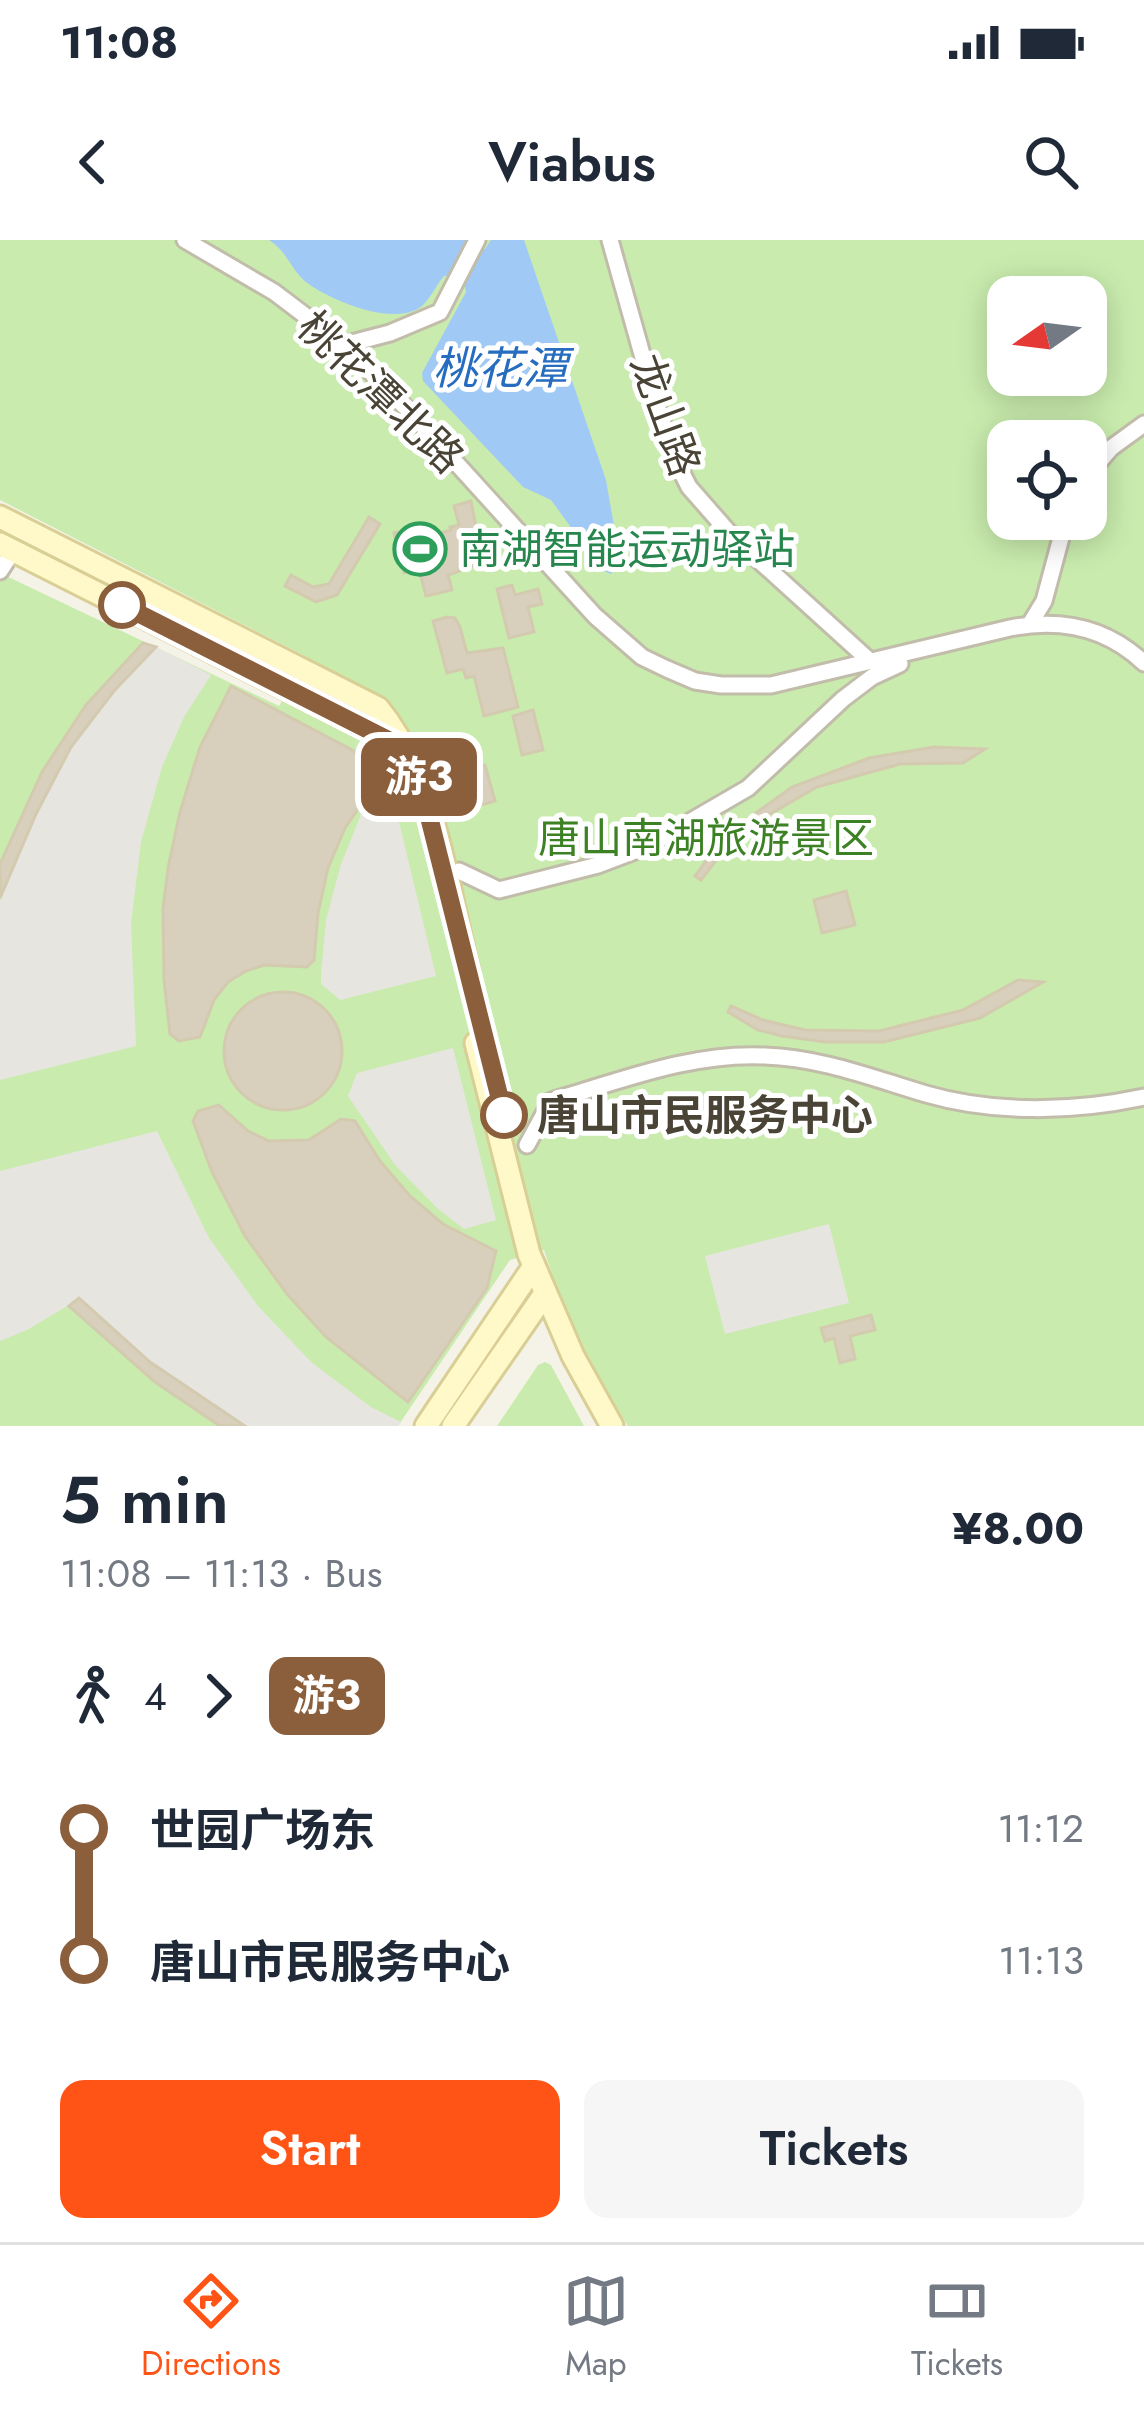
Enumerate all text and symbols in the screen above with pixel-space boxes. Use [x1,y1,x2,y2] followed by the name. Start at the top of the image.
[60,10,178,75] text: 11:08
[488,123,656,201] text: Viabus
[60,129,126,195] icon: back
[1018,129,1084,195] icon: search
[987,276,1107,396] north arrow
[987,276,1107,540] map controls
[284,297,477,487] street label: 桃花潭北路
[432,336,574,401] water label: 桃花潭
[615,346,716,485] street label: 龙山路
[987,420,1107,540] button: locate
[459,519,795,580] place label: 南湖智能运动驿站
[392,521,448,577] sports icon: 南湖智能运动驿站
[100,583,144,627] unlabelled marker
[365,738,473,816] line badge: 游3
[385,746,453,807] text: 游3
[538,808,874,869] park label: 唐山南湖旅游景区
[537,1085,873,1146] place label: 唐山市民服务中心
[482,1093,526,1137] marker: 唐山市民服务中心
[60,1452,229,1548] text: 5 min
[952,1496,1084,1561] text: ¥8.00
[60,1545,382,1602] text: 11:08 – 11:13 · Bus
[60,1663,126,1729] icon: walk
[185,1663,251,1729] icon: forward
[293,1665,361,1726] text: 游3
[144,1668,167,1725] text: 4
[150,1798,375,1863] text: 世园广场东
[997,1800,1084,1857] text: 11:12
[150,1930,510,1995] text: 唐山市民服务中心
[998,1932,1084,1989] text: 11:13
[60,2080,560,2218] button: Start
[584,2080,1084,2218] button: Tickets
[141,2268,281,2387] tab: Directions
[563,2268,629,2387] tab: Map
[911,2268,1003,2387] tab: Tickets

